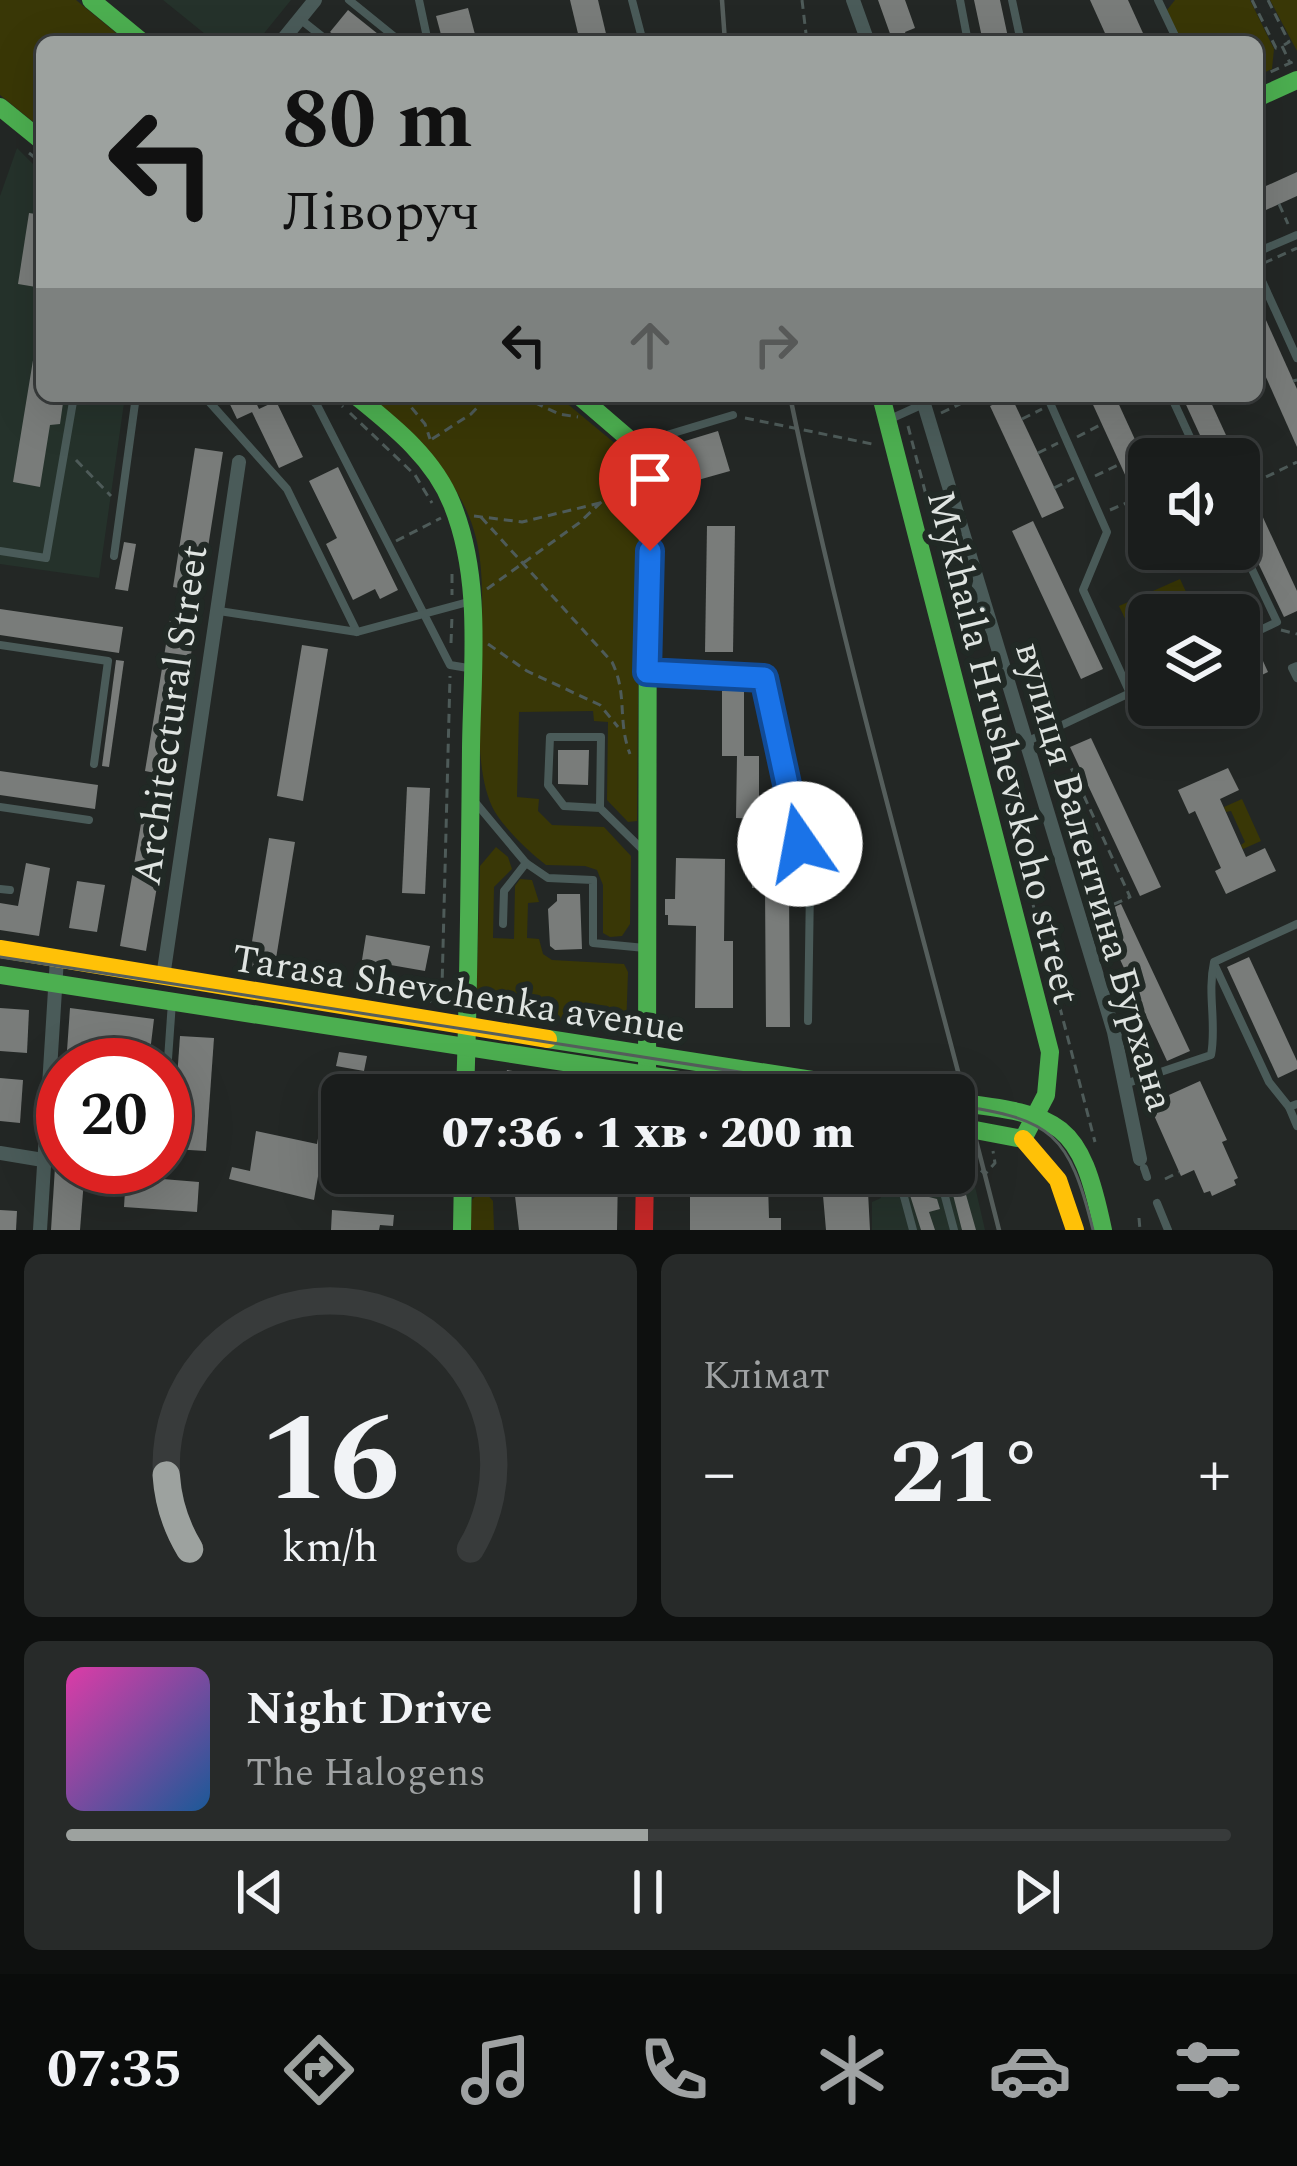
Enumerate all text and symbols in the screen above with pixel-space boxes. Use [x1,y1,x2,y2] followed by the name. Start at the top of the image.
[282,57,473,185] text: 80 m
[84,84,240,240] icon: left
[282,172,480,254] text: Ліворуч
[491,312,557,378] icon: left
[617,312,683,378] icon: ahead
[743,312,809,378] icon: right
[599,428,701,551] pin
[1128,438,1260,726] map controls
[1128,438,1260,570] button: sound
[617,446,683,512] icon: arrive
[910,484,1095,1011] street label: Mykhaila Hrushevskoho street
[118,541,225,890] street label: Architectural Street
[1128,594,1260,726] button: layers
[998,635,1189,1118] street label: вулиця Валентина Бурхана
[737,781,863,907] position arrow
[228,929,690,1059] street label: Tarasa Shevchenka avenue
[36,1038,192,1194] speed limit sign: 20
[442,1099,854,1168] text: 07:36 · 1 хв · 200 m
[703,1347,829,1406] text: Клімат
[260,1366,400,1556] text: 16
[890,1406,1043,1543] text: 21°
[703,1424,736,1525] text: −
[1198,1424,1231,1525] text: +
[282,1515,379,1580] text: km/h
[246,1675,492,1744] text: Night Drive
[246,1744,486,1803] text: The Halogens
[227,1859,293,1925] icon: previous
[615,1859,681,1925] icon: pause
[1004,1859,1070,1925] icon: next
[277,2028,361,2112] icon: directions
[454,2028,538,2112] icon: music
[632,2028,716,2112] icon: phone
[810,2028,894,2112] icon: climate
[988,2028,1072,2112] icon: car
[1166,2028,1250,2112] icon: filters
[47,2029,183,2111] text: 07:35

